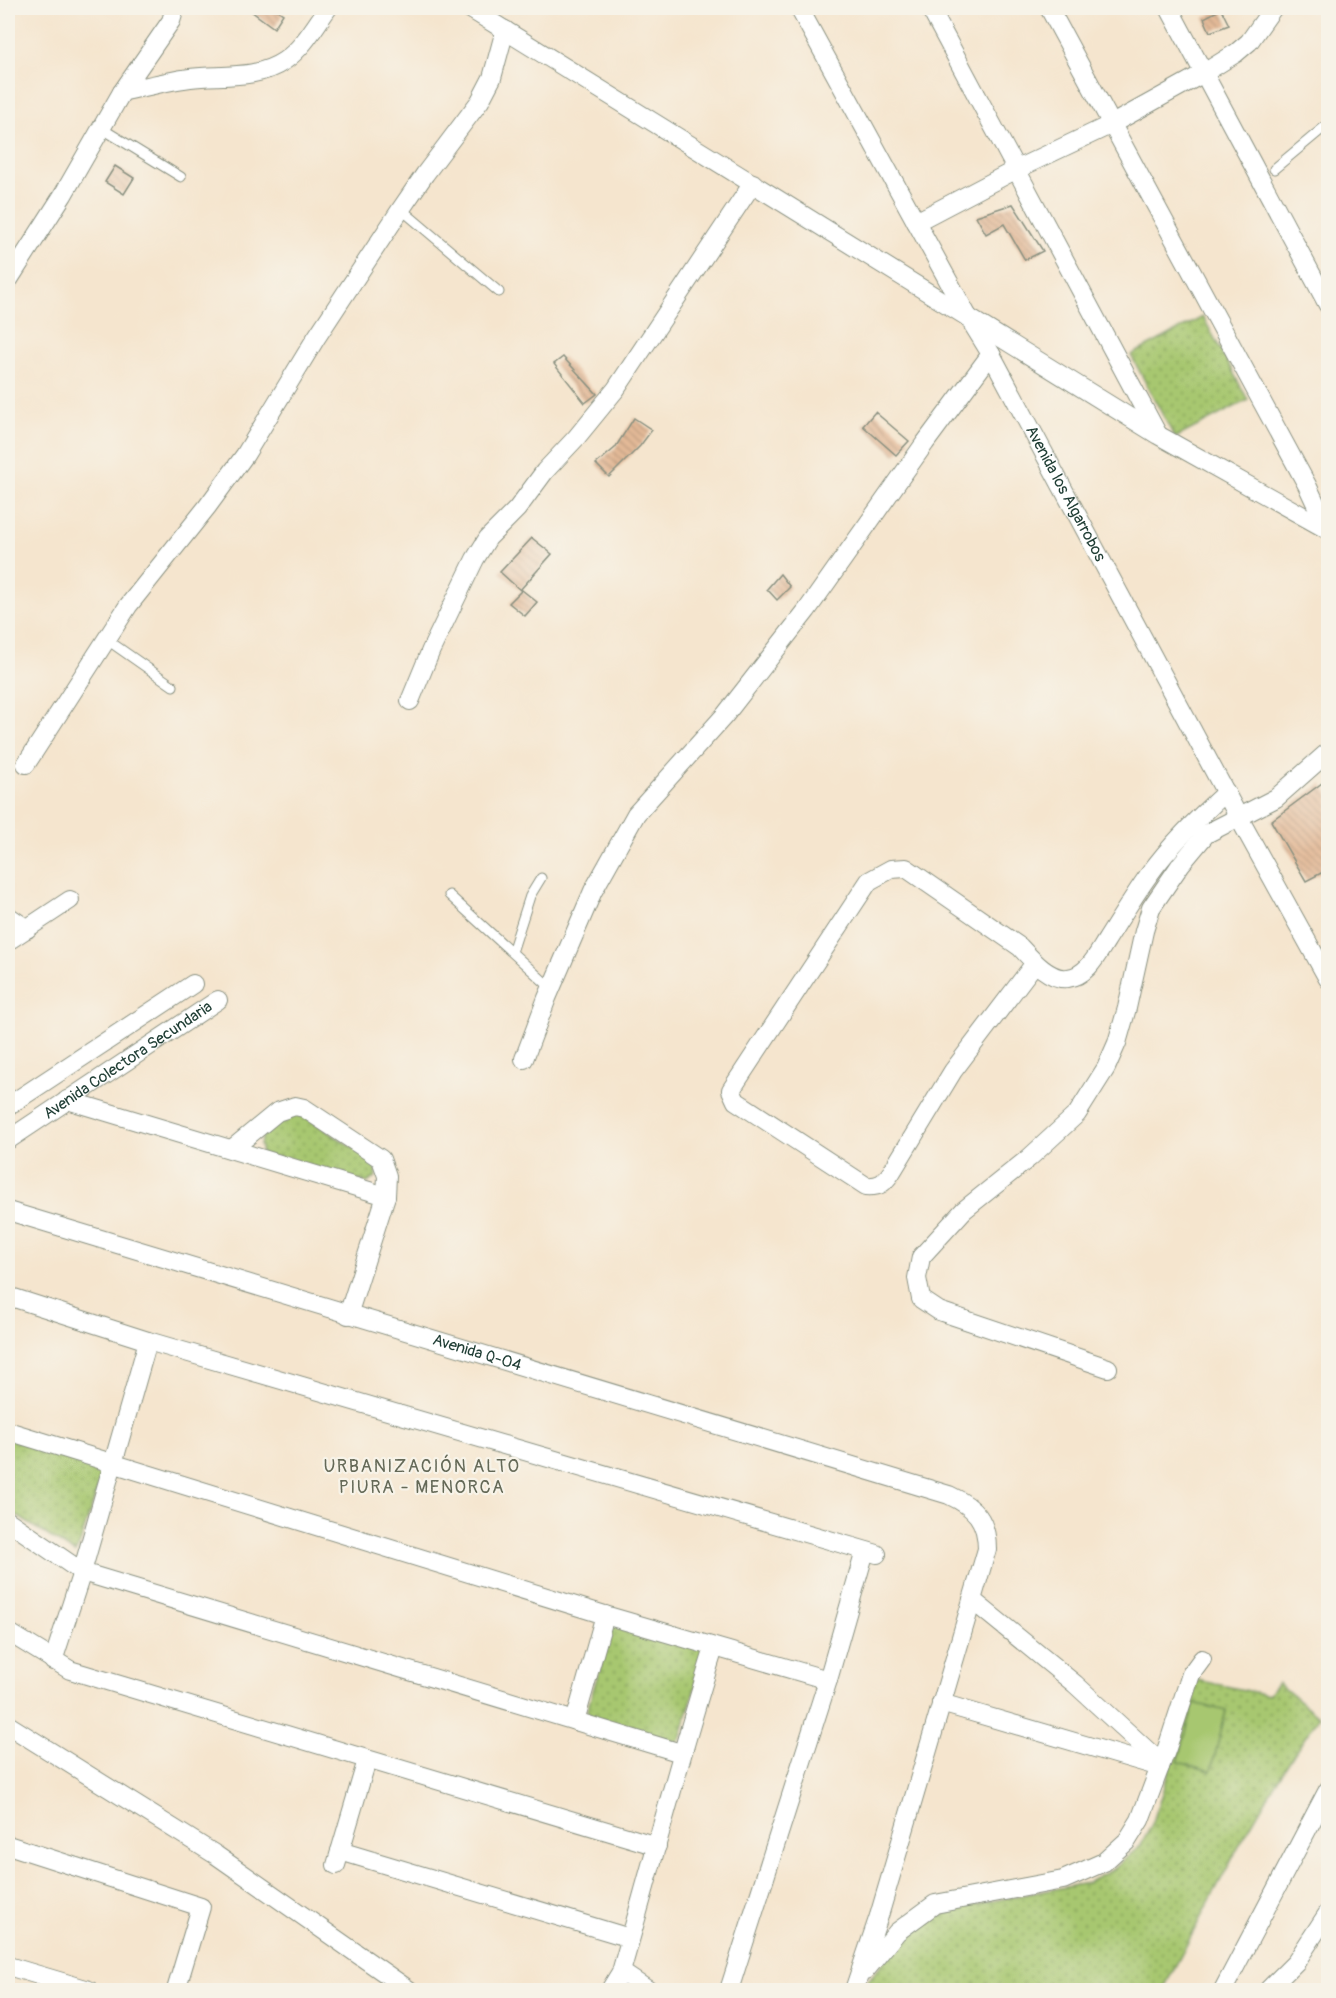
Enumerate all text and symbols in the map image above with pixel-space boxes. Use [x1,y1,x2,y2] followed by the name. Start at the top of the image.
[1021,422,1110,565] street label: Avenida los Algarrobos
[40,997,216,1124] street label: Avenida Colectora Secundaria
[430,1330,524,1375] street label: Avenida Q-04
[323,1454,521,1499] district label: URBANIZACIÓN ALTO PIURA - MENORCA

